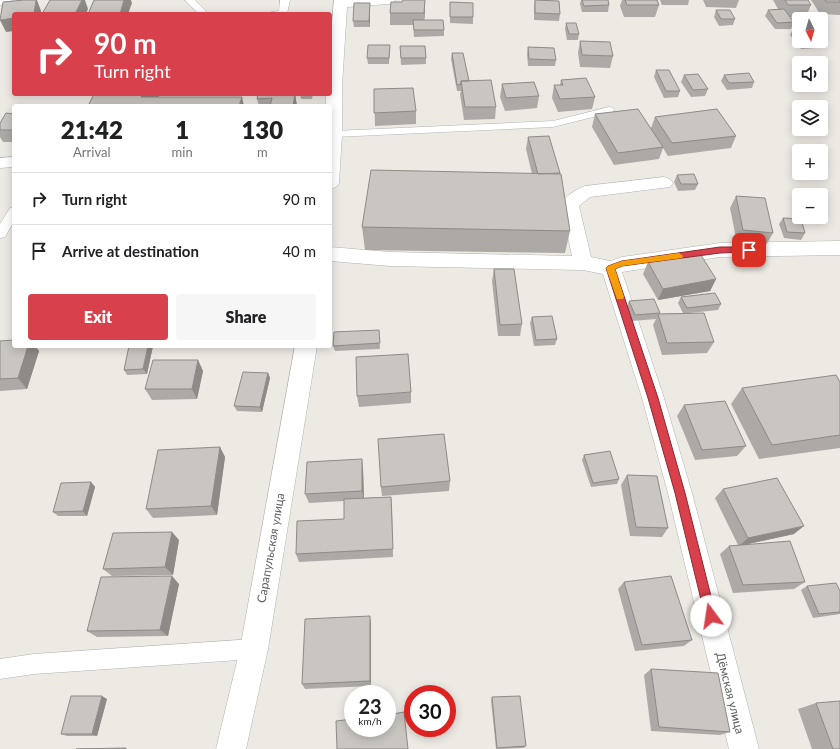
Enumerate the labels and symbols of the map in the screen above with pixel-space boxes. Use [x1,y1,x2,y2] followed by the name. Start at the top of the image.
[792,12,828,48] north arrow
[732,233,766,267] pin
[253,492,288,604] street label: Сарапульская улица
[690,595,732,637] position arrow
[713,651,748,735] street label: Дёмская улица
[404,685,456,737] speed limit sign: 30

